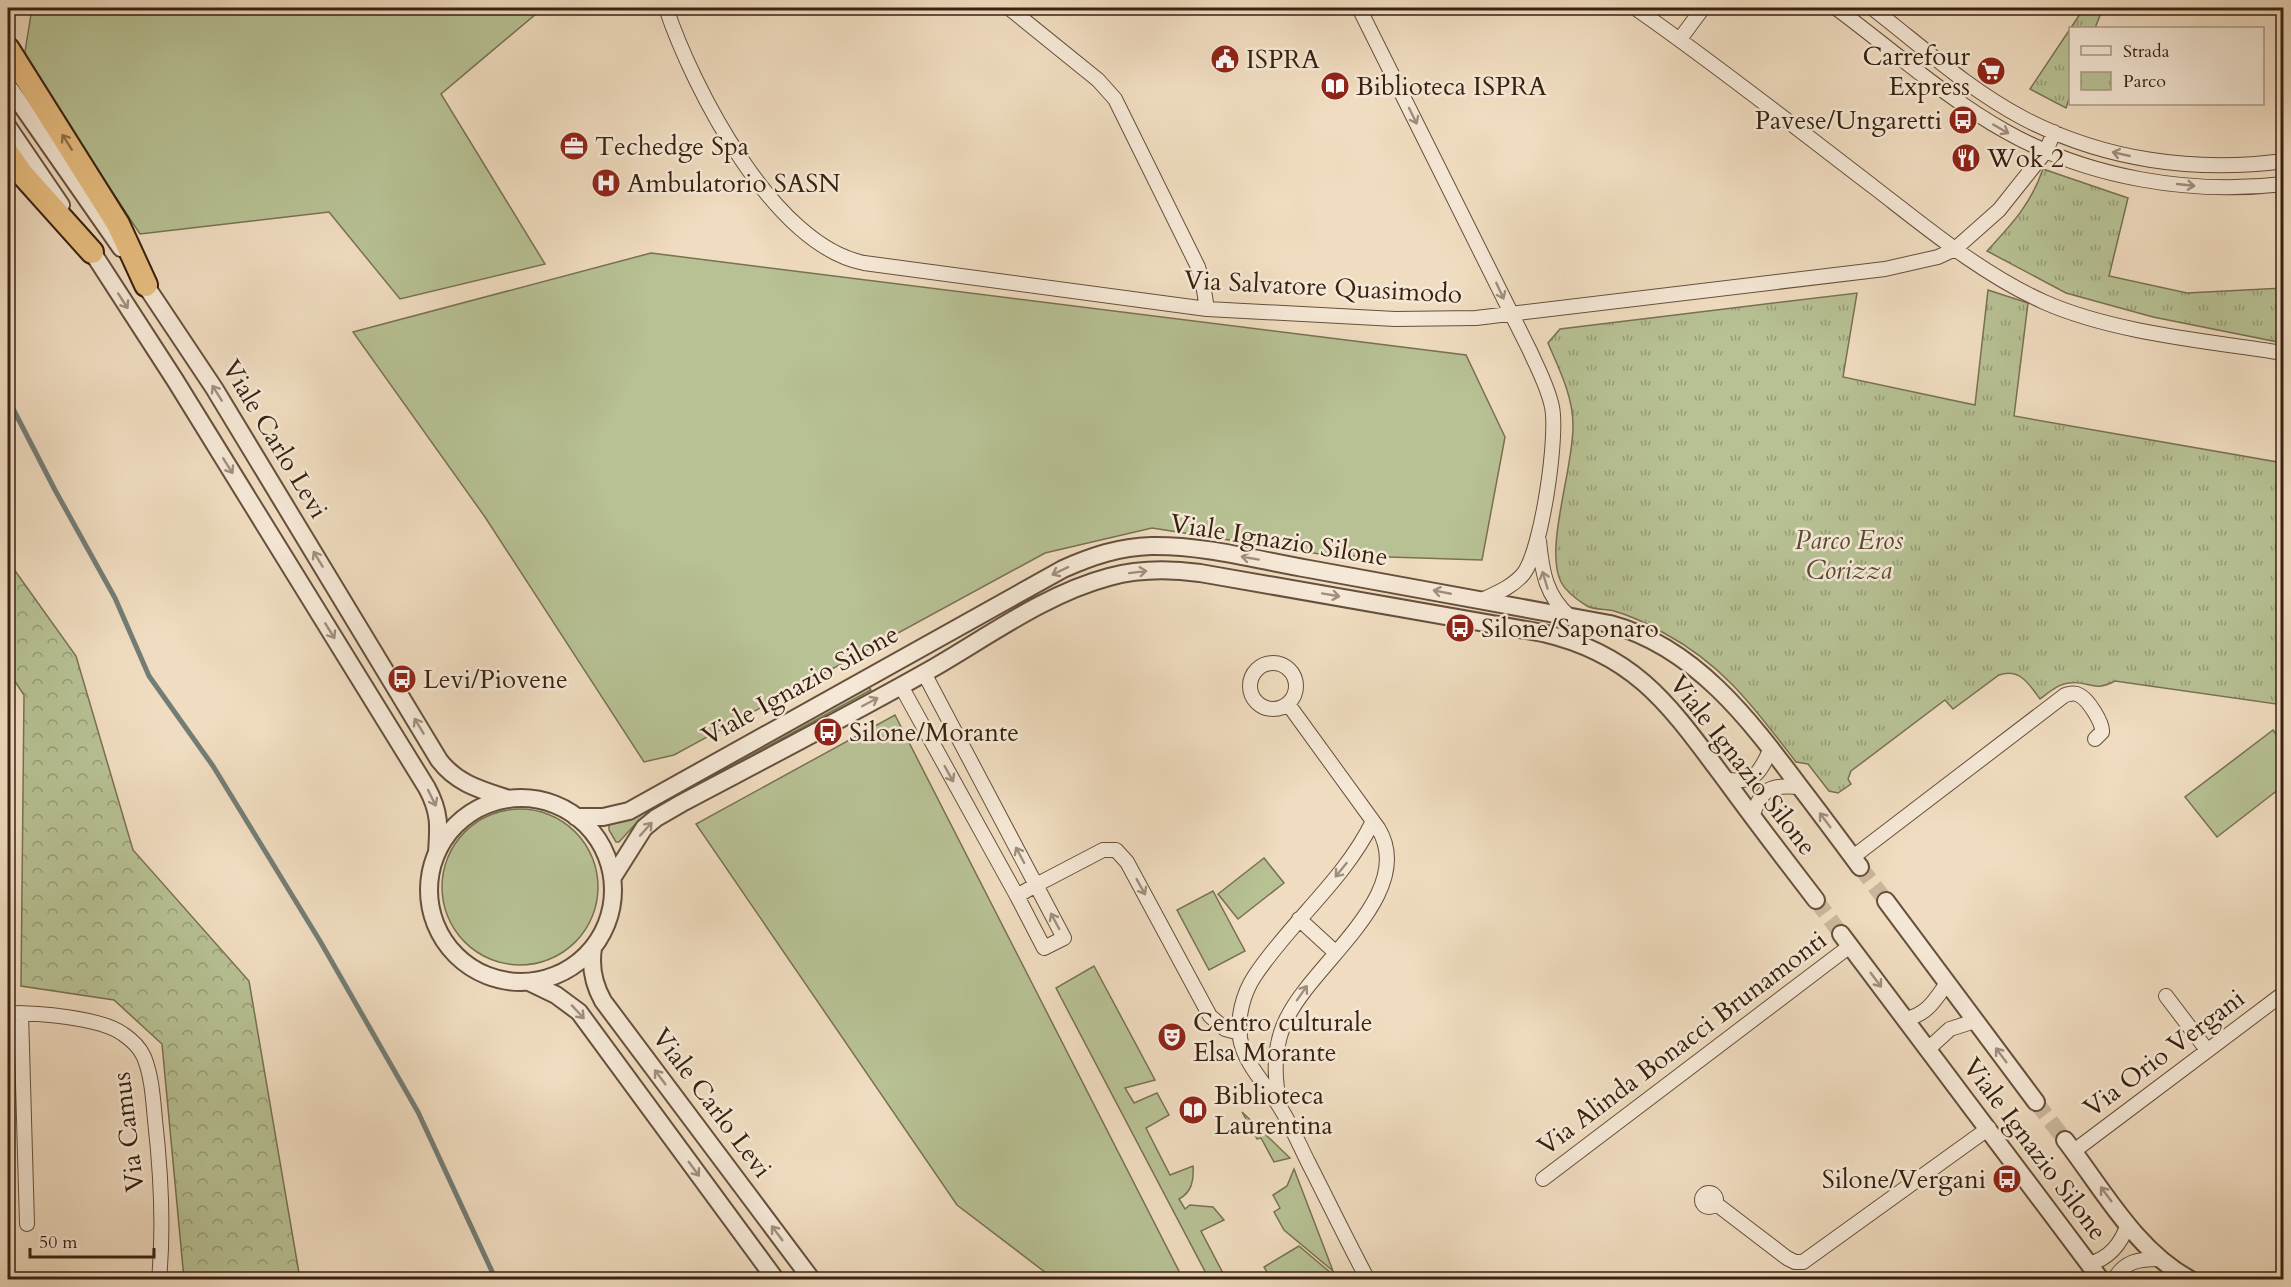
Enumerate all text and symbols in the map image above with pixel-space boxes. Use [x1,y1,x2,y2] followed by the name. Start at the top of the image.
[2069,27,2264,105] legend
[1862,39,1971,104] place label: Carrefour Express
[2123,39,2170,64] text: Strada
[1246,42,1320,77] place label: ISPRA
[1209,43,1241,75] public building icon: ISPRA
[1975,55,2007,87] supermarket icon: Carrefour Express
[1356,69,1547,104] place label: Biblioteca ISPRA
[2123,69,2166,94] text: Parco
[1319,70,1351,102] library icon: Biblioteca ISPRA
[1755,103,1942,138] place label: Pavese/Ungaretti
[1947,104,1979,136] bus stop icon: Pavese/Ungaretti
[1408,107,1420,125] one-way arrow
[1992,123,2009,135] one-way arrow
[595,129,749,164] place label: Techedge Spa
[558,130,590,162] office icon: Techedge Spa
[61,134,73,151] one-way arrow
[1986,141,2064,176] place label: Wok 2
[1950,142,1982,174] restaurant icon: Wok 2
[2112,148,2131,159] one-way arrow
[627,166,840,201] place label: Ambulatorio SASN
[590,167,622,199] hospital icon: Ambulatorio SASN
[2176,180,2196,191] one-way arrow
[1183,262,1463,312] street label: Via Salvatore Quasimodo
[1495,281,1507,299] one-way arrow
[118,292,130,309] one-way arrow
[214,353,336,525] street label: Viale Carlo Levi
[210,384,223,401] one-way arrow
[222,457,234,474] one-way arrow
[1168,506,1390,574] street label: Viale Ignazio Silone
[1795,523,1903,588] park label: Parco Eros Corizza
[312,551,324,568] one-way arrow
[1240,553,1260,564] one-way arrow
[1051,565,1069,577] one-way arrow
[1127,566,1147,577] one-way arrow
[1539,571,1550,590] one-way arrow
[1432,586,1452,597] one-way arrow
[1320,590,1340,601] one-way arrow
[1481,611,1659,646] place label: Silone/Saponaro
[1444,612,1476,644] bus stop icon: Silone/Saponaro
[695,616,905,754] street label: Viale Ignazio Silone
[324,623,337,640] one-way arrow
[423,662,568,697] place label: Levi/Piovene
[386,663,418,695] bus stop icon: Levi/Piovene
[1661,668,1825,862] street label: Viale Ignazio Silone
[860,696,878,707] one-way arrow
[849,715,1019,750] place label: Silone/Morante
[812,716,844,748] bus stop icon: Silone/Morante
[413,718,425,735] one-way arrow
[943,765,955,782] one-way arrow
[426,788,438,806] one-way arrow
[1819,812,1832,828] one-way arrow
[639,821,653,836] one-way arrow
[1014,847,1026,864] one-way arrow
[1335,862,1348,878] one-way arrow
[1135,878,1147,895] one-way arrow
[1049,912,1060,930] one-way arrow
[1530,923,1834,1163] street label: Via Alinda Bonacci Brunamonti
[1870,972,1882,988] one-way arrow
[2076,981,2252,1125] street label: Via Orio Vergani
[1296,986,1309,1002] one-way arrow
[571,1005,585,1020] one-way arrow
[1193,1005,1373,1070] place label: Centro culturale Elsa Morante
[644,1021,780,1185] street label: Viale Carlo Levi
[1156,1021,1188,1053] theatre icon: Centro culturale Elsa Morante
[1995,1047,2007,1063] one-way arrow
[1955,1051,2115,1247] street label: Viale Ignazio Silone
[654,1069,666,1085] one-way arrow
[103,1070,153,1194] street label: Via Camus
[1214,1078,1333,1143] place label: Biblioteca Laurentina
[1177,1094,1209,1126] library icon: Biblioteca Laurentina
[688,1160,701,1176] one-way arrow
[1822,1162,1986,1197] place label: Silone/Vergani
[1991,1163,2023,1195] bus stop icon: Silone/Vergani
[2100,1187,2112,1203] one-way arrow
[30,1221,154,1259] scale bar
[771,1225,784,1241] one-way arrow
[39,1230,78,1255] text: 50 m

